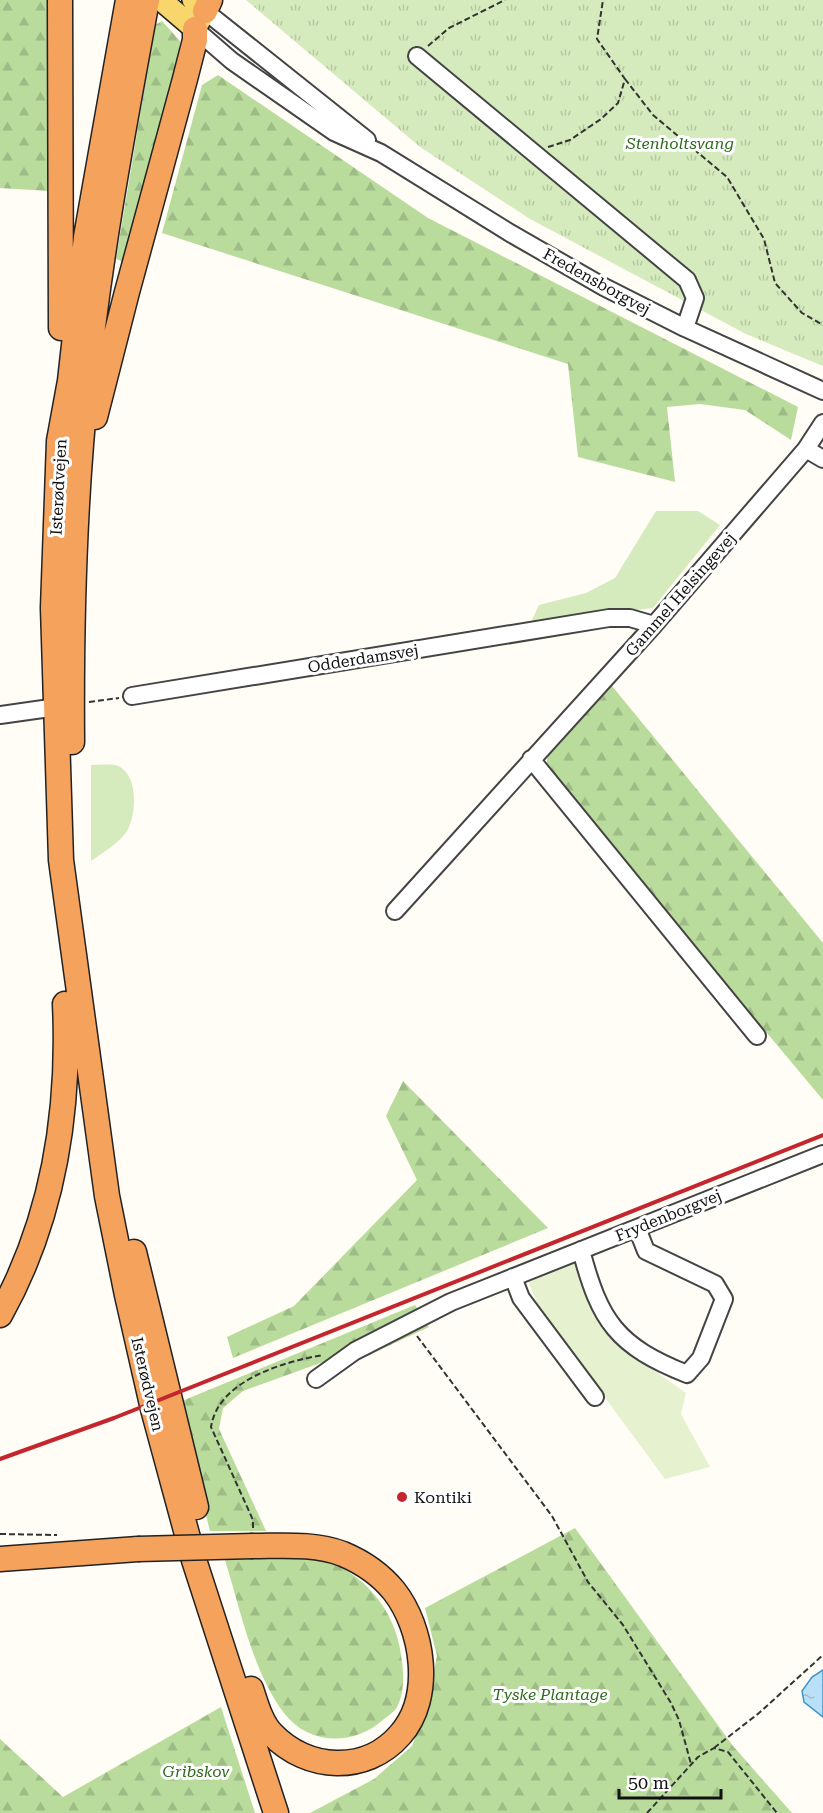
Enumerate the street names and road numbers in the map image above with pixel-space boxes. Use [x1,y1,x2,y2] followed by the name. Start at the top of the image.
[540,244,654,319] street label: Fredensborgvej
[46,438,71,536] street label: Isterødvejen
[621,529,739,660] street label: Gammel Helsingevej
[306,640,420,677] street label: Odderdamsvej
[612,1186,724,1245] street label: Frydenborgvej
[127,1335,168,1433] street label: Isterødvejen

